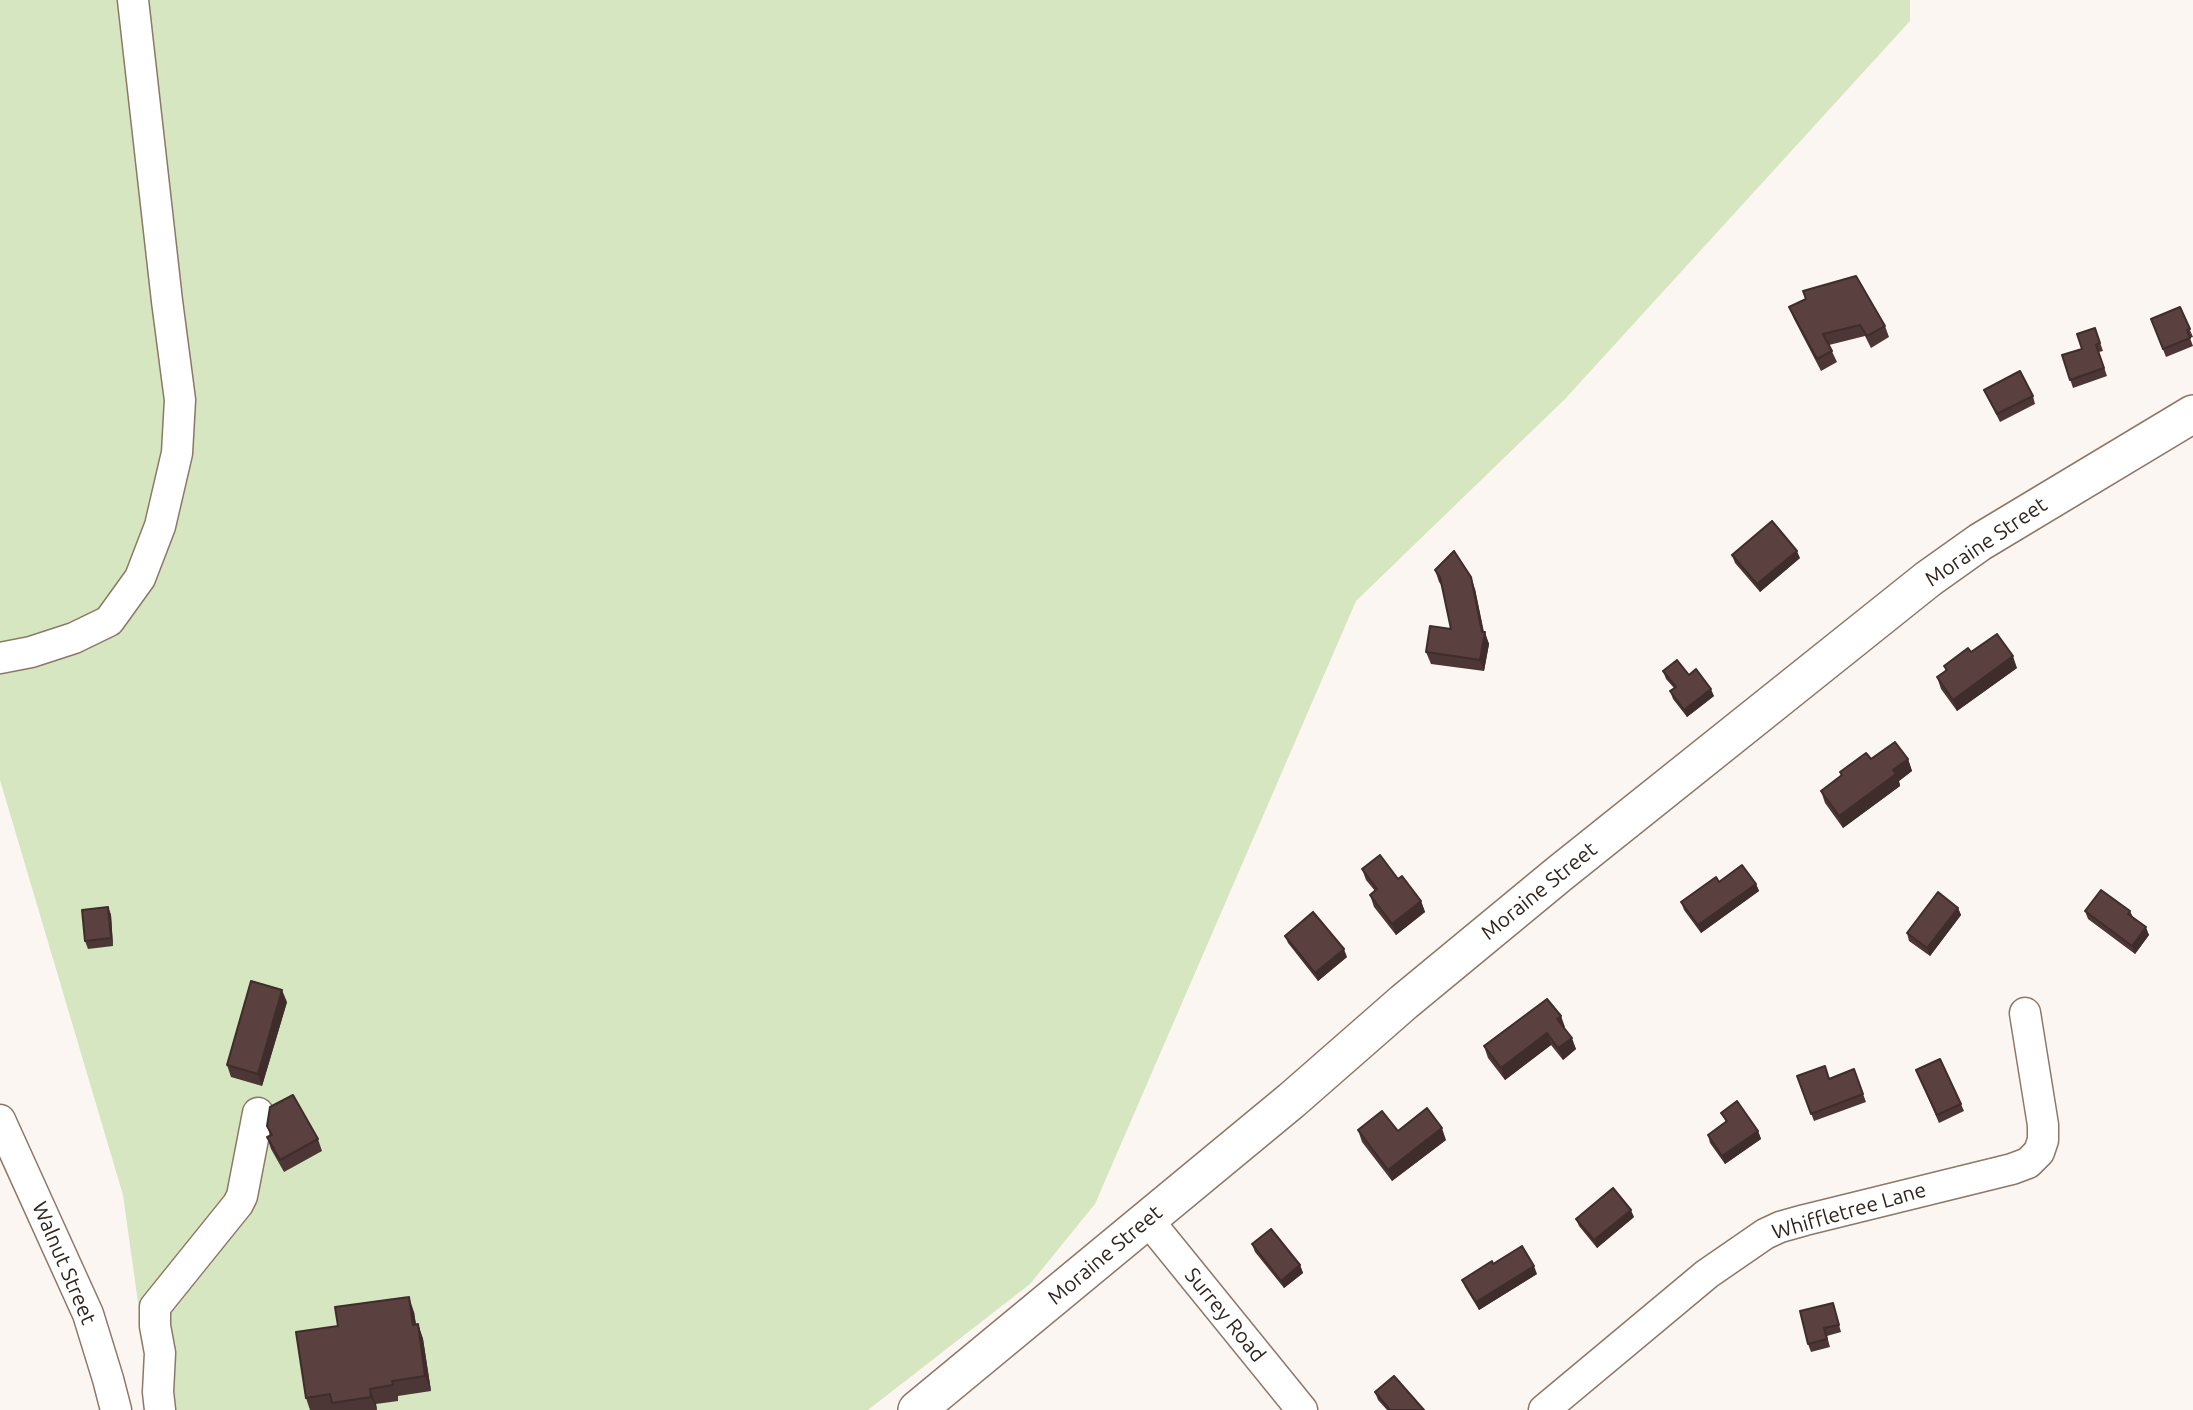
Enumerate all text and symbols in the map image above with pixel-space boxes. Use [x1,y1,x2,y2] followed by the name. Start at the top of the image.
[1920,492,2052,592] street label: Moraine Street
[1476,837,1602,945] street label: Moraine Street
[1769,1177,1929,1245] street label: Whiffletree Lane
[27,1198,101,1328] street label: Walnut Street
[1043,1200,1167,1310] street label: Moraine Street
[1179,1263,1271,1367] street label: Surrey Road

